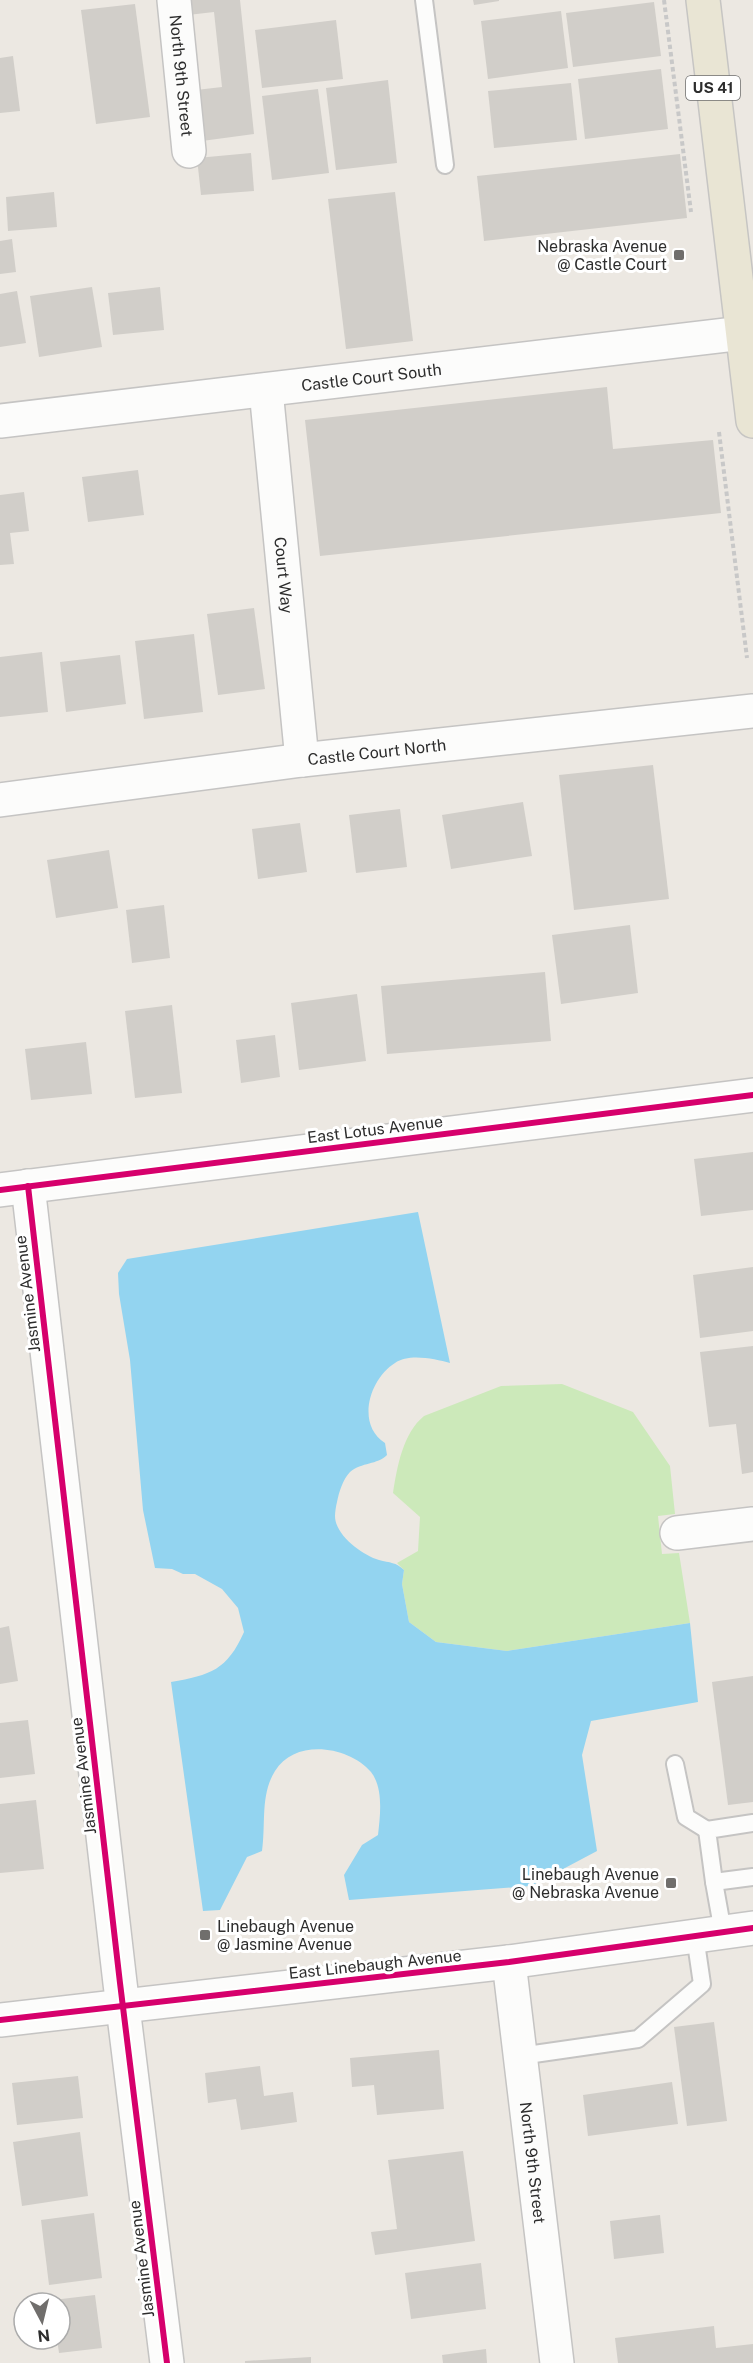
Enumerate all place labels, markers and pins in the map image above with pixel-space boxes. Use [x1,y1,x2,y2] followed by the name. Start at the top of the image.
[537,237,667,274] place label: Nebraska Avenue @ Castle Court
[672,248,686,262] marker: Nebraska Avenue @ Castle Court
[512,1865,659,1902] place label: Linebaugh Avenue @ Nebraska Avenue
[664,1876,678,1890] marker: Linebaugh Avenue @ Nebraska Avenue
[217,1917,354,1954] place label: Linebaugh Avenue @ Jasmine Avenue
[198,1928,212,1942] marker: Linebaugh Avenue @ Jasmine Avenue

